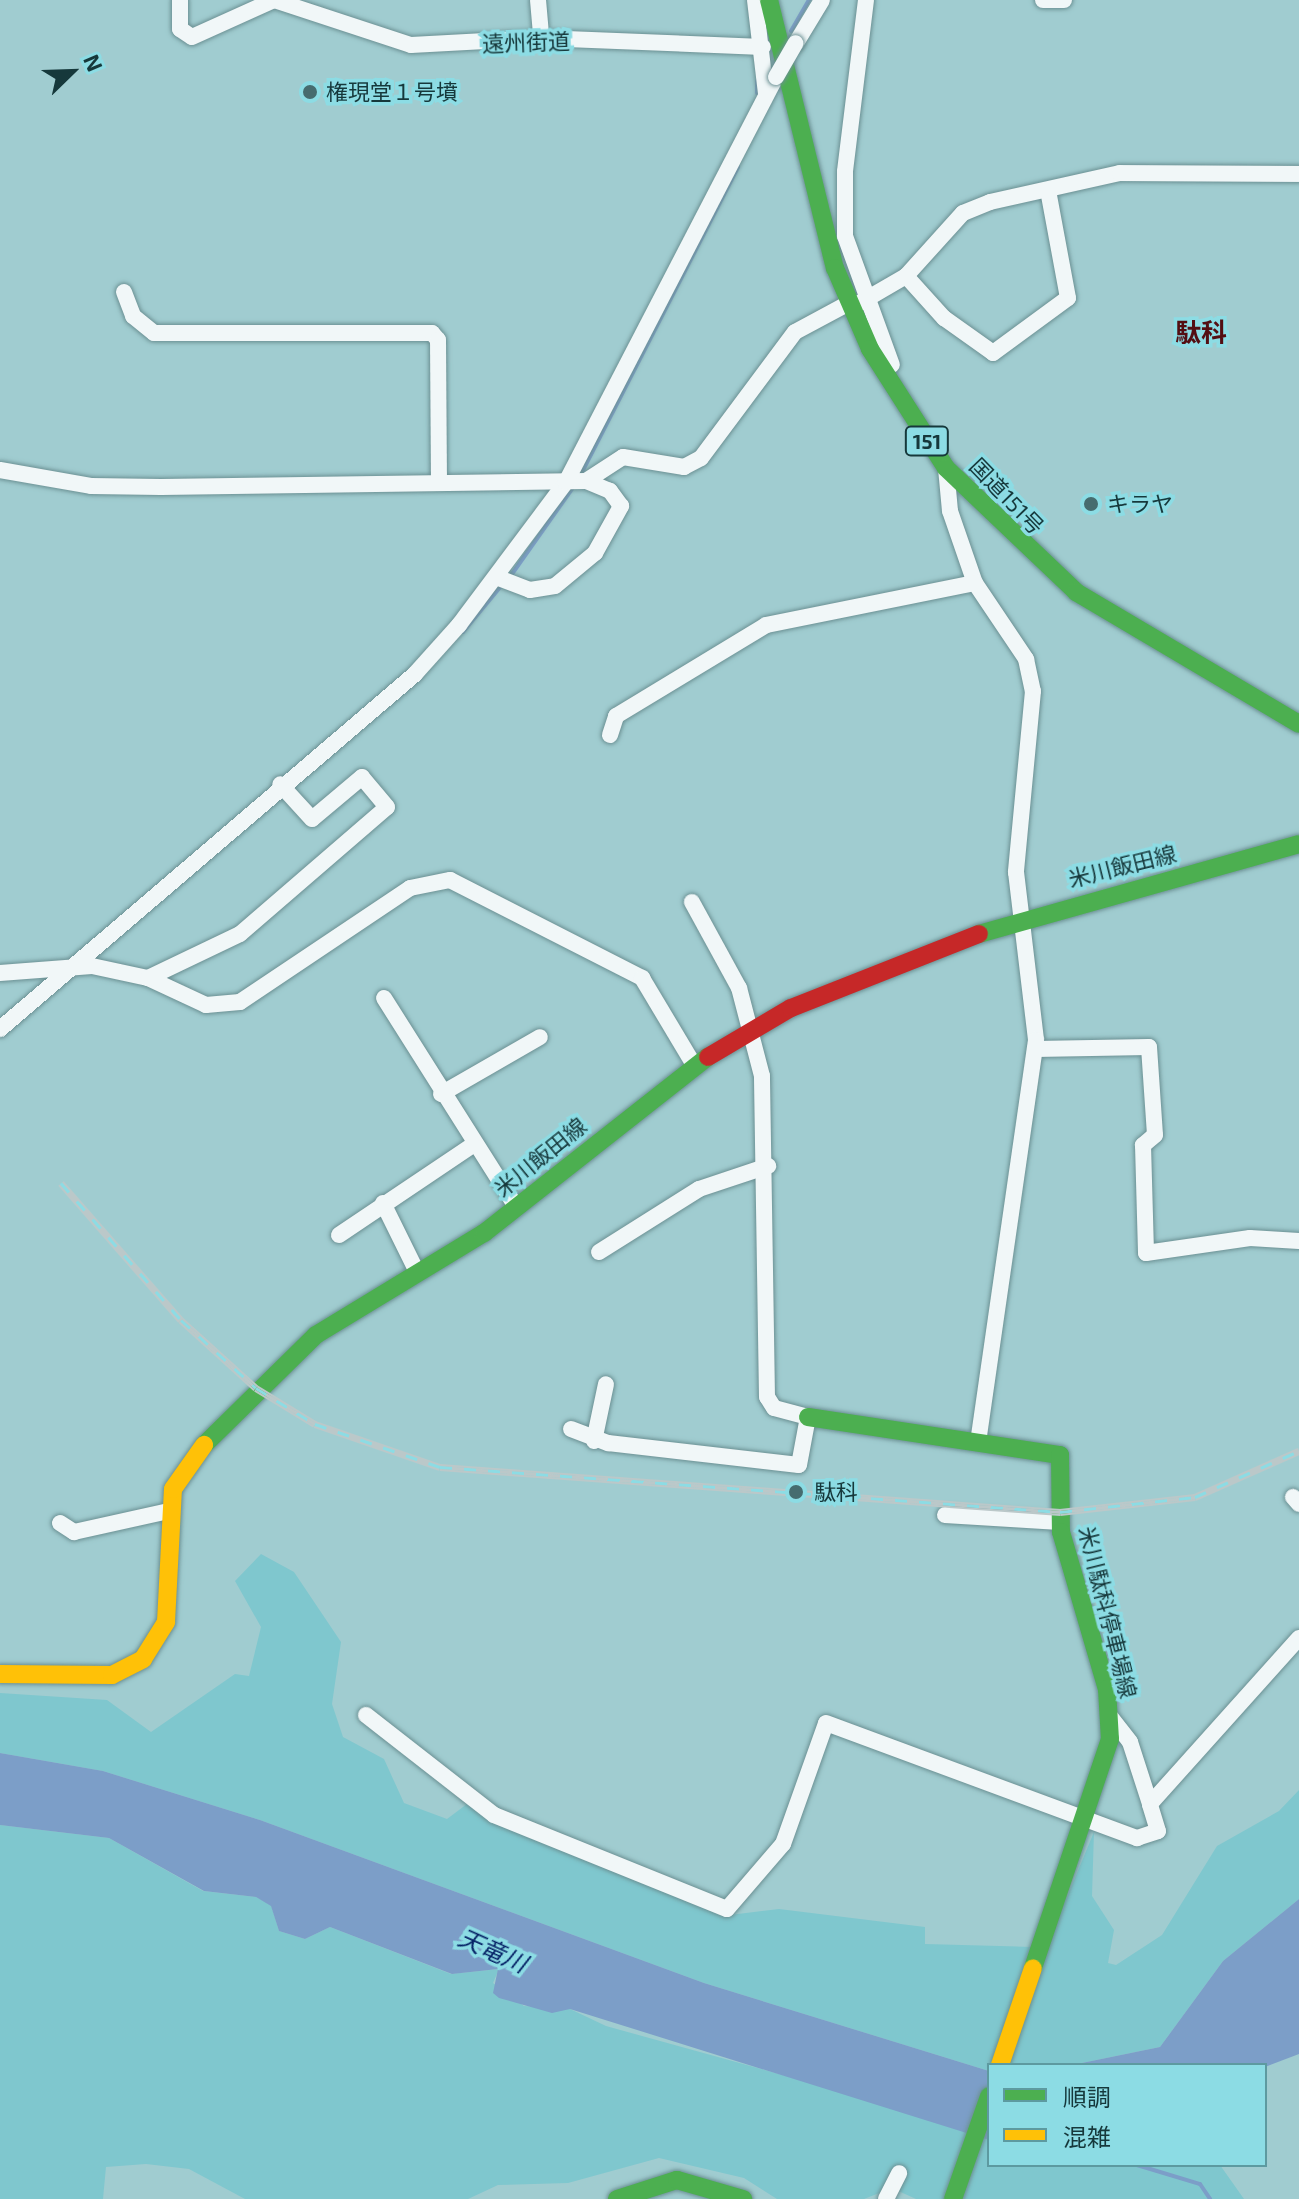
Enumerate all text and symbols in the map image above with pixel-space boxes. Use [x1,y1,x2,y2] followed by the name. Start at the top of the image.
[482,27,570,57] street label: 遠州街道
[32,32,112,112] north arrow
[79,50,109,75] text: N
[326,79,458,105] place label: 権現堂１号墳
[301,83,319,101] marker: 権現堂１号墳
[1175,316,1227,348] district label: 駄科
[903,425,951,457] road number: 151
[964,453,1050,539] street label: 国道151号
[1107,491,1173,517] place label: キラヤ
[1082,495,1100,513] marker: キラヤ
[1065,840,1179,892] street label: 米川飯田線
[489,1112,591,1202] street label: 米川飯田線
[814,1479,858,1505] place label: 駄科
[785,1481,807,1503] marker: 駄科
[1074,1523,1142,1701] street label: 米川駄科停車場線
[454,1922,532,1978] water label: 天竜川
[987,2063,1267,2167] legend
[1063,2082,1111,2111] text: 順調
[1063,2122,1111,2151] text: 混雑

